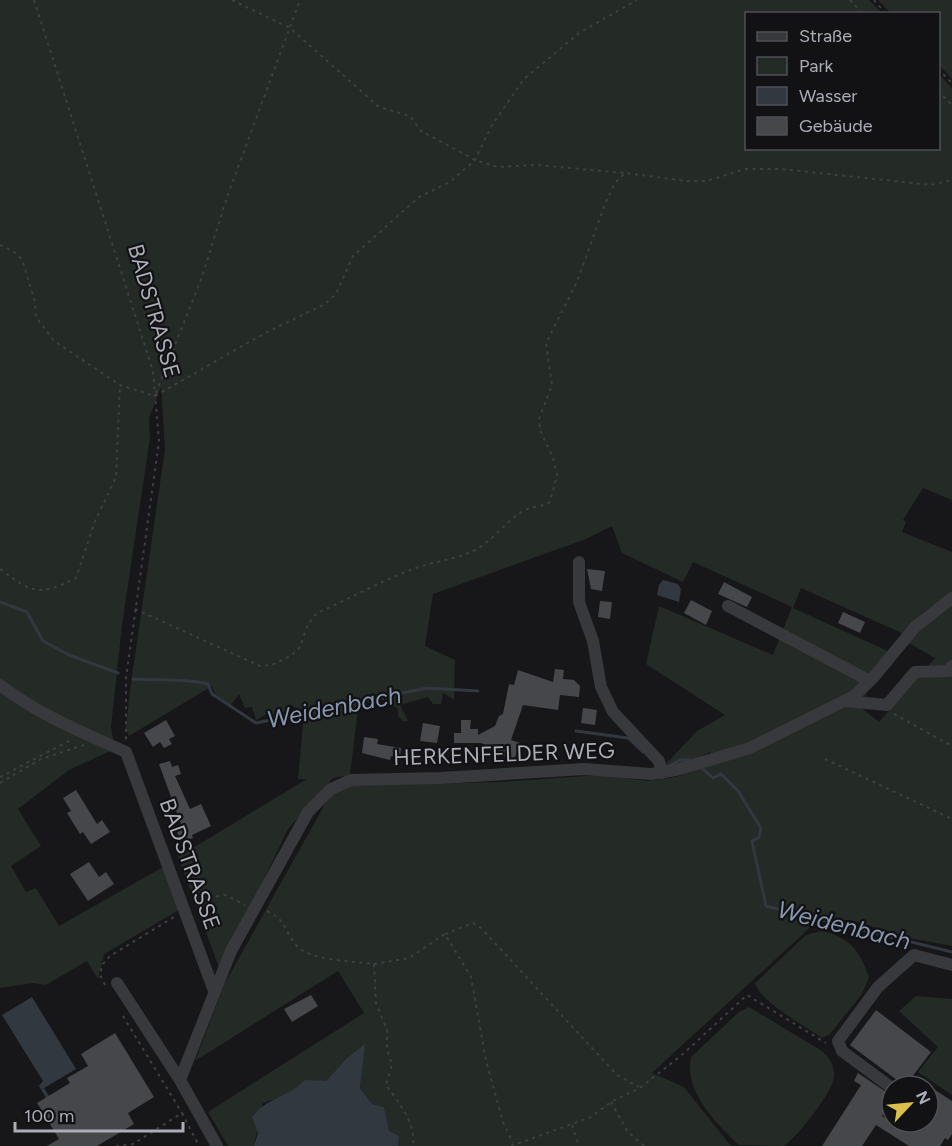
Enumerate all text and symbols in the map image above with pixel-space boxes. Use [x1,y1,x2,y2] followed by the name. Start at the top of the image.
[745,12,940,150] legend
[799,25,852,47] text: Straße
[799,55,834,77] text: Park
[799,85,857,107] text: Wasser
[799,115,873,137] text: Gebäude
[122,241,186,381] street label: BADSTRASSE
[264,680,404,734] water label: Weidenbach
[393,737,615,771] street label: HERKENFELDER WEG
[154,795,226,933] street label: BADSTRASSE
[775,894,913,956] water label: Weidenbach
[880,1074,940,1134] north arrow
[912,1088,934,1107] text: N
[15,1095,183,1133] scale bar
[24,1105,74,1127] text: 100 m

